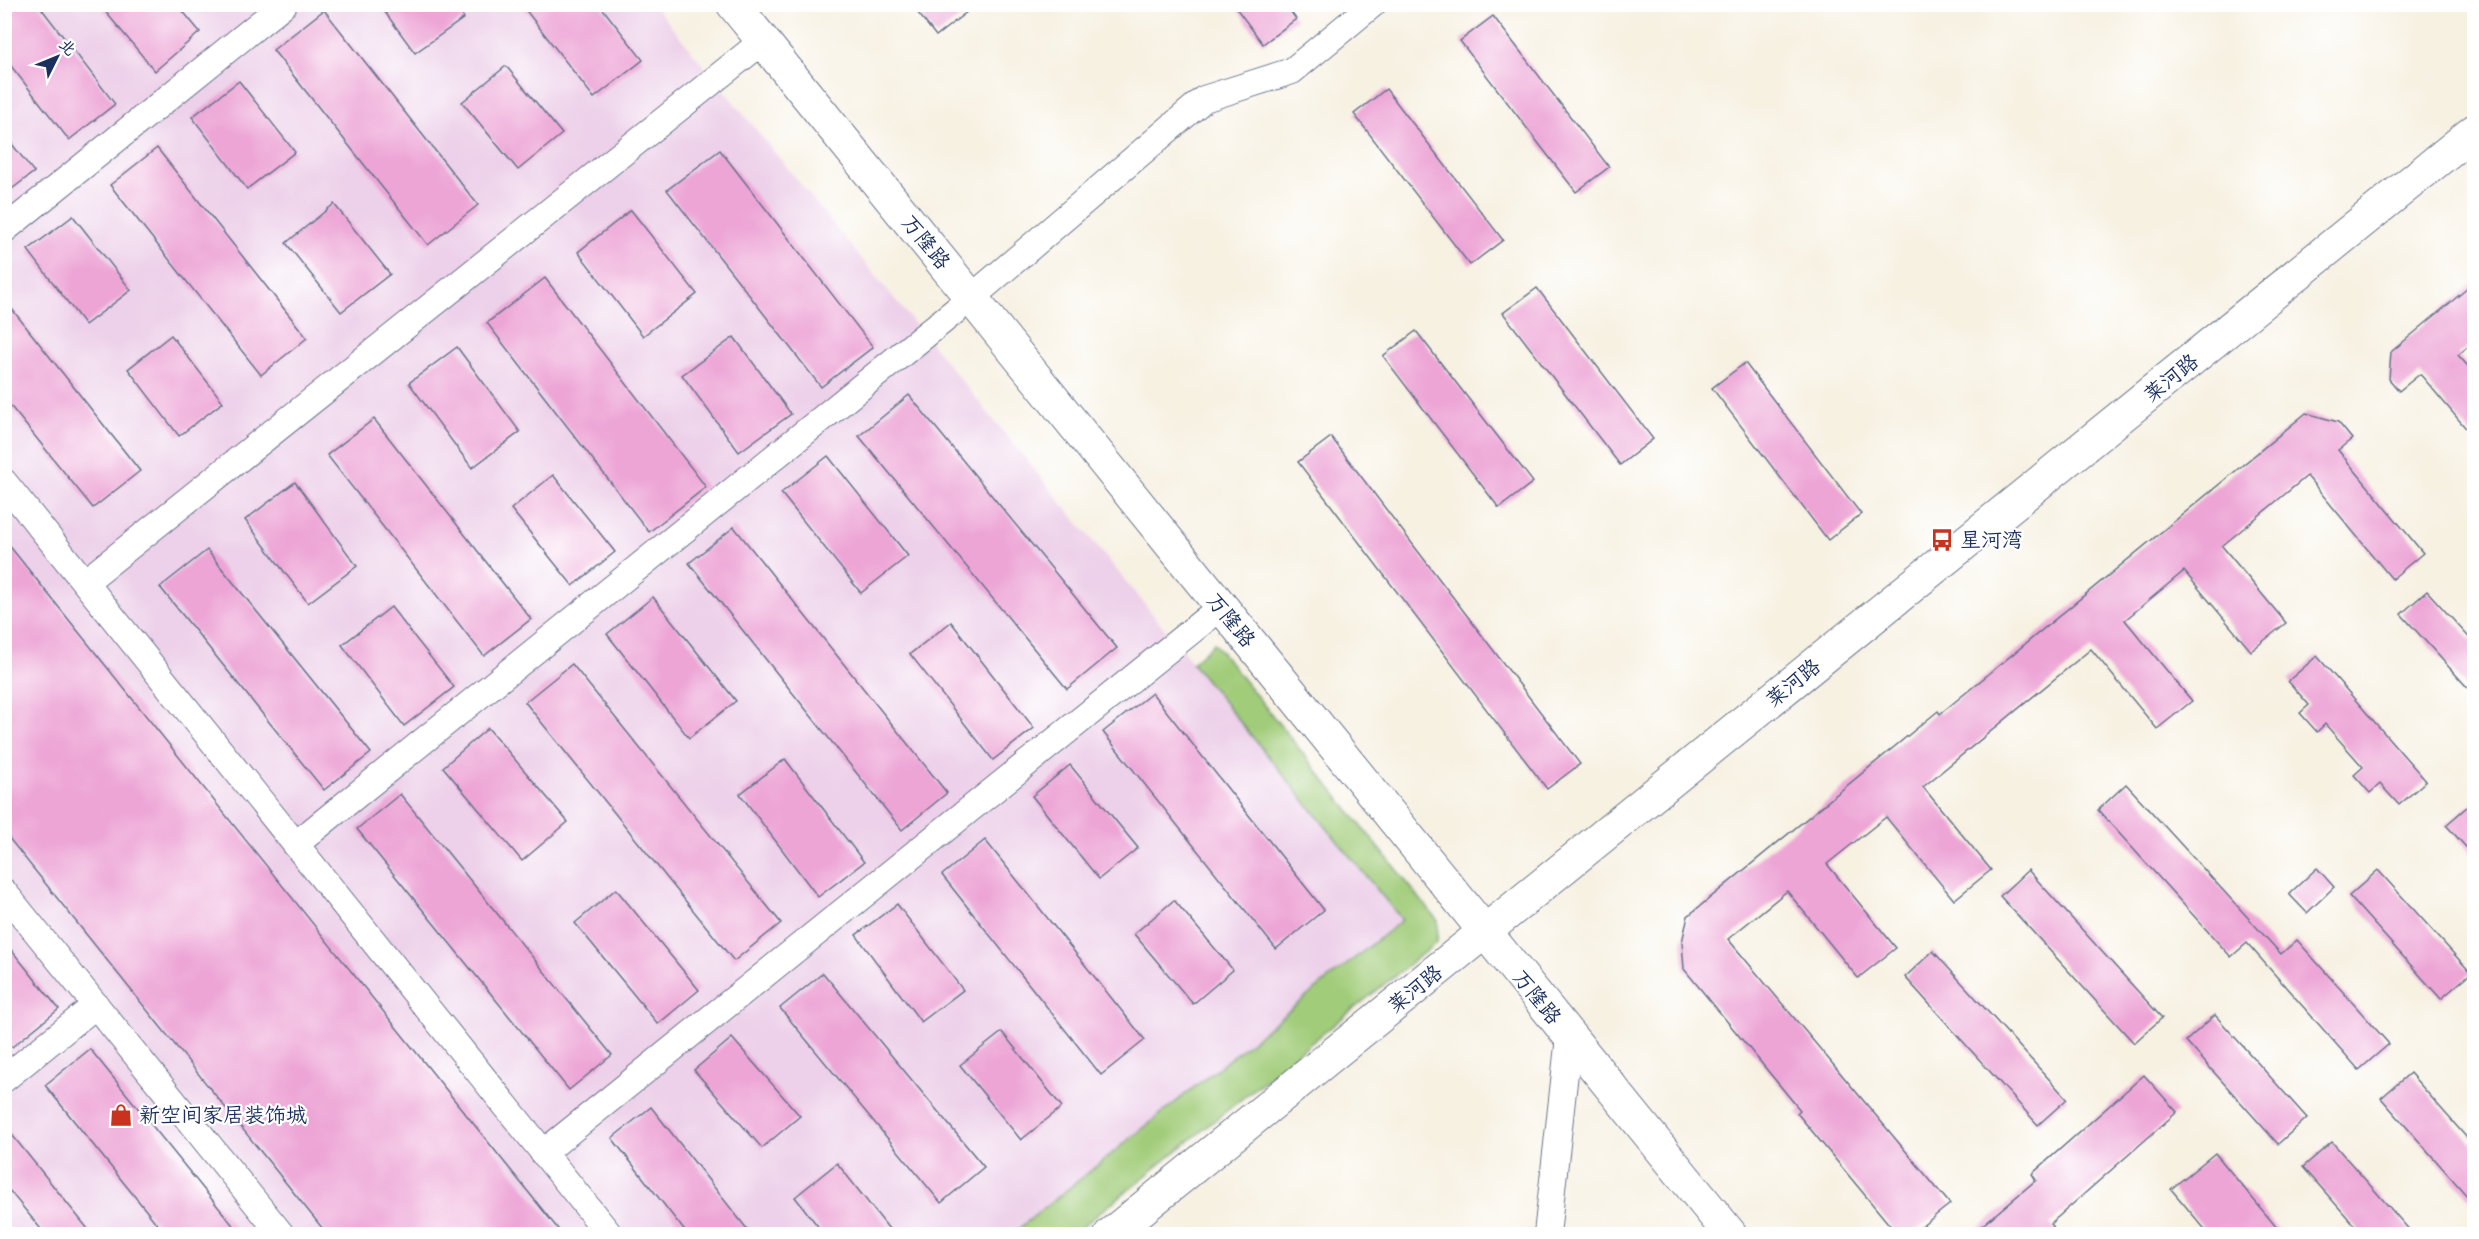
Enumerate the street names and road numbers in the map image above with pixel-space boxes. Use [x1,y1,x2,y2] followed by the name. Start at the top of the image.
[894,211,954,277] street label: 万隆路
[2140,350,2206,410] street label: 莱河路
[1199,589,1259,655] street label: 万隆路
[1762,655,1828,715] street label: 莱河路
[1384,961,1450,1021] street label: 莱河路
[1505,966,1565,1032] street label: 万隆路

